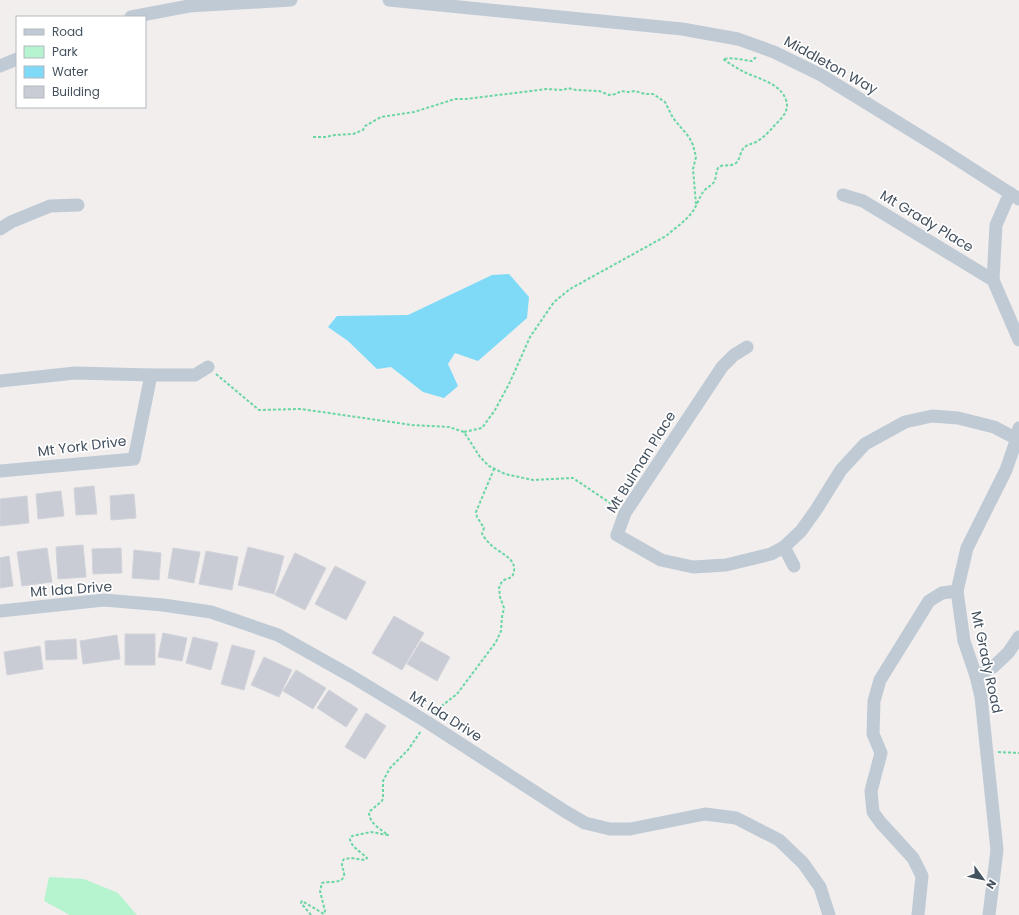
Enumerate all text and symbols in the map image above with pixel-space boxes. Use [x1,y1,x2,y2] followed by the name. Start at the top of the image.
[16,16,146,108] legend
[52,23,83,40] text: Road
[781,31,882,99] street label: Middleton Way
[52,43,79,60] text: Park
[52,63,89,80] text: Water
[52,83,100,100] text: Building
[877,185,978,257] street label: Mt Grady Place
[602,407,681,517] street label: Mt Bulman Place
[36,431,128,461] street label: Mt York Drive
[29,576,113,602] street label: Mt Ida Drive
[966,609,1008,715] street label: Mt Grady Road
[406,686,486,746] street label: Mt Ida Drive
[963,859,1003,899] north arrow
[982,877,1000,892] text: N

